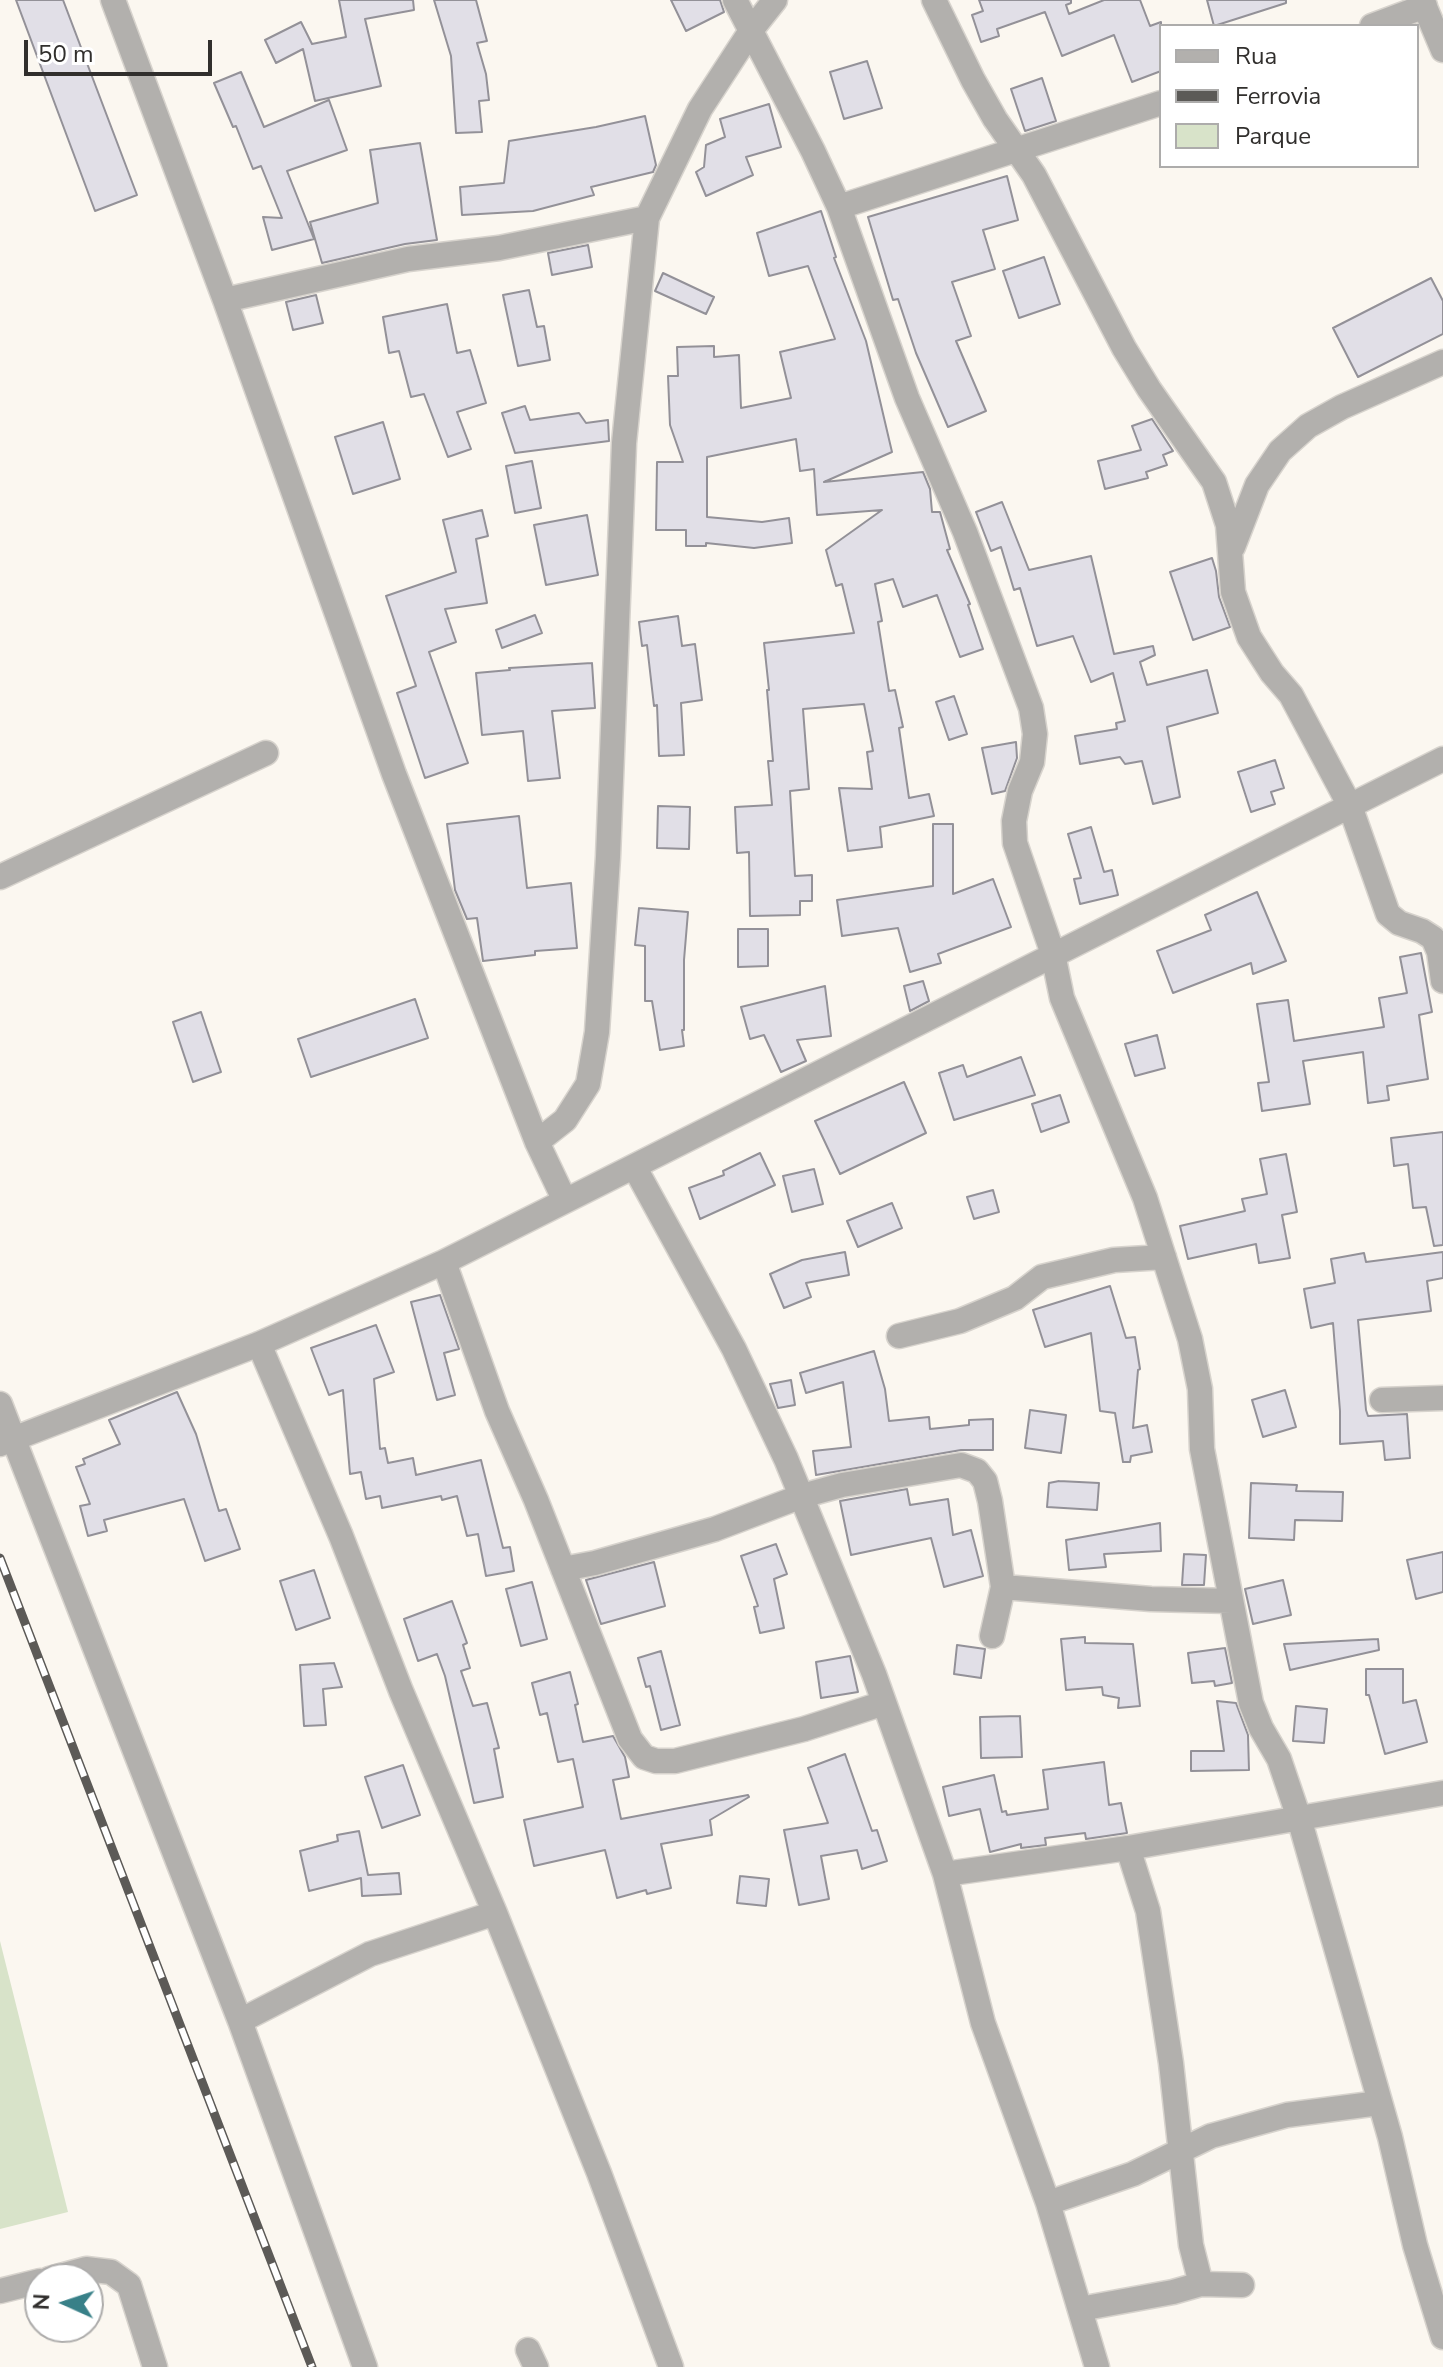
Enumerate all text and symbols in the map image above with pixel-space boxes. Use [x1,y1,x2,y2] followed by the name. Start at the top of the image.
[28,24,216,74] scale bar
[1159,24,1419,168] legend
[38,38,94,70] text: 50 m
[1235,40,1277,72] text: Rua
[1235,80,1321,112] text: Ferrovia
[1235,120,1311,152] text: Parque
[24,2263,104,2343] north arrow
[27,2293,57,2311] text: N

